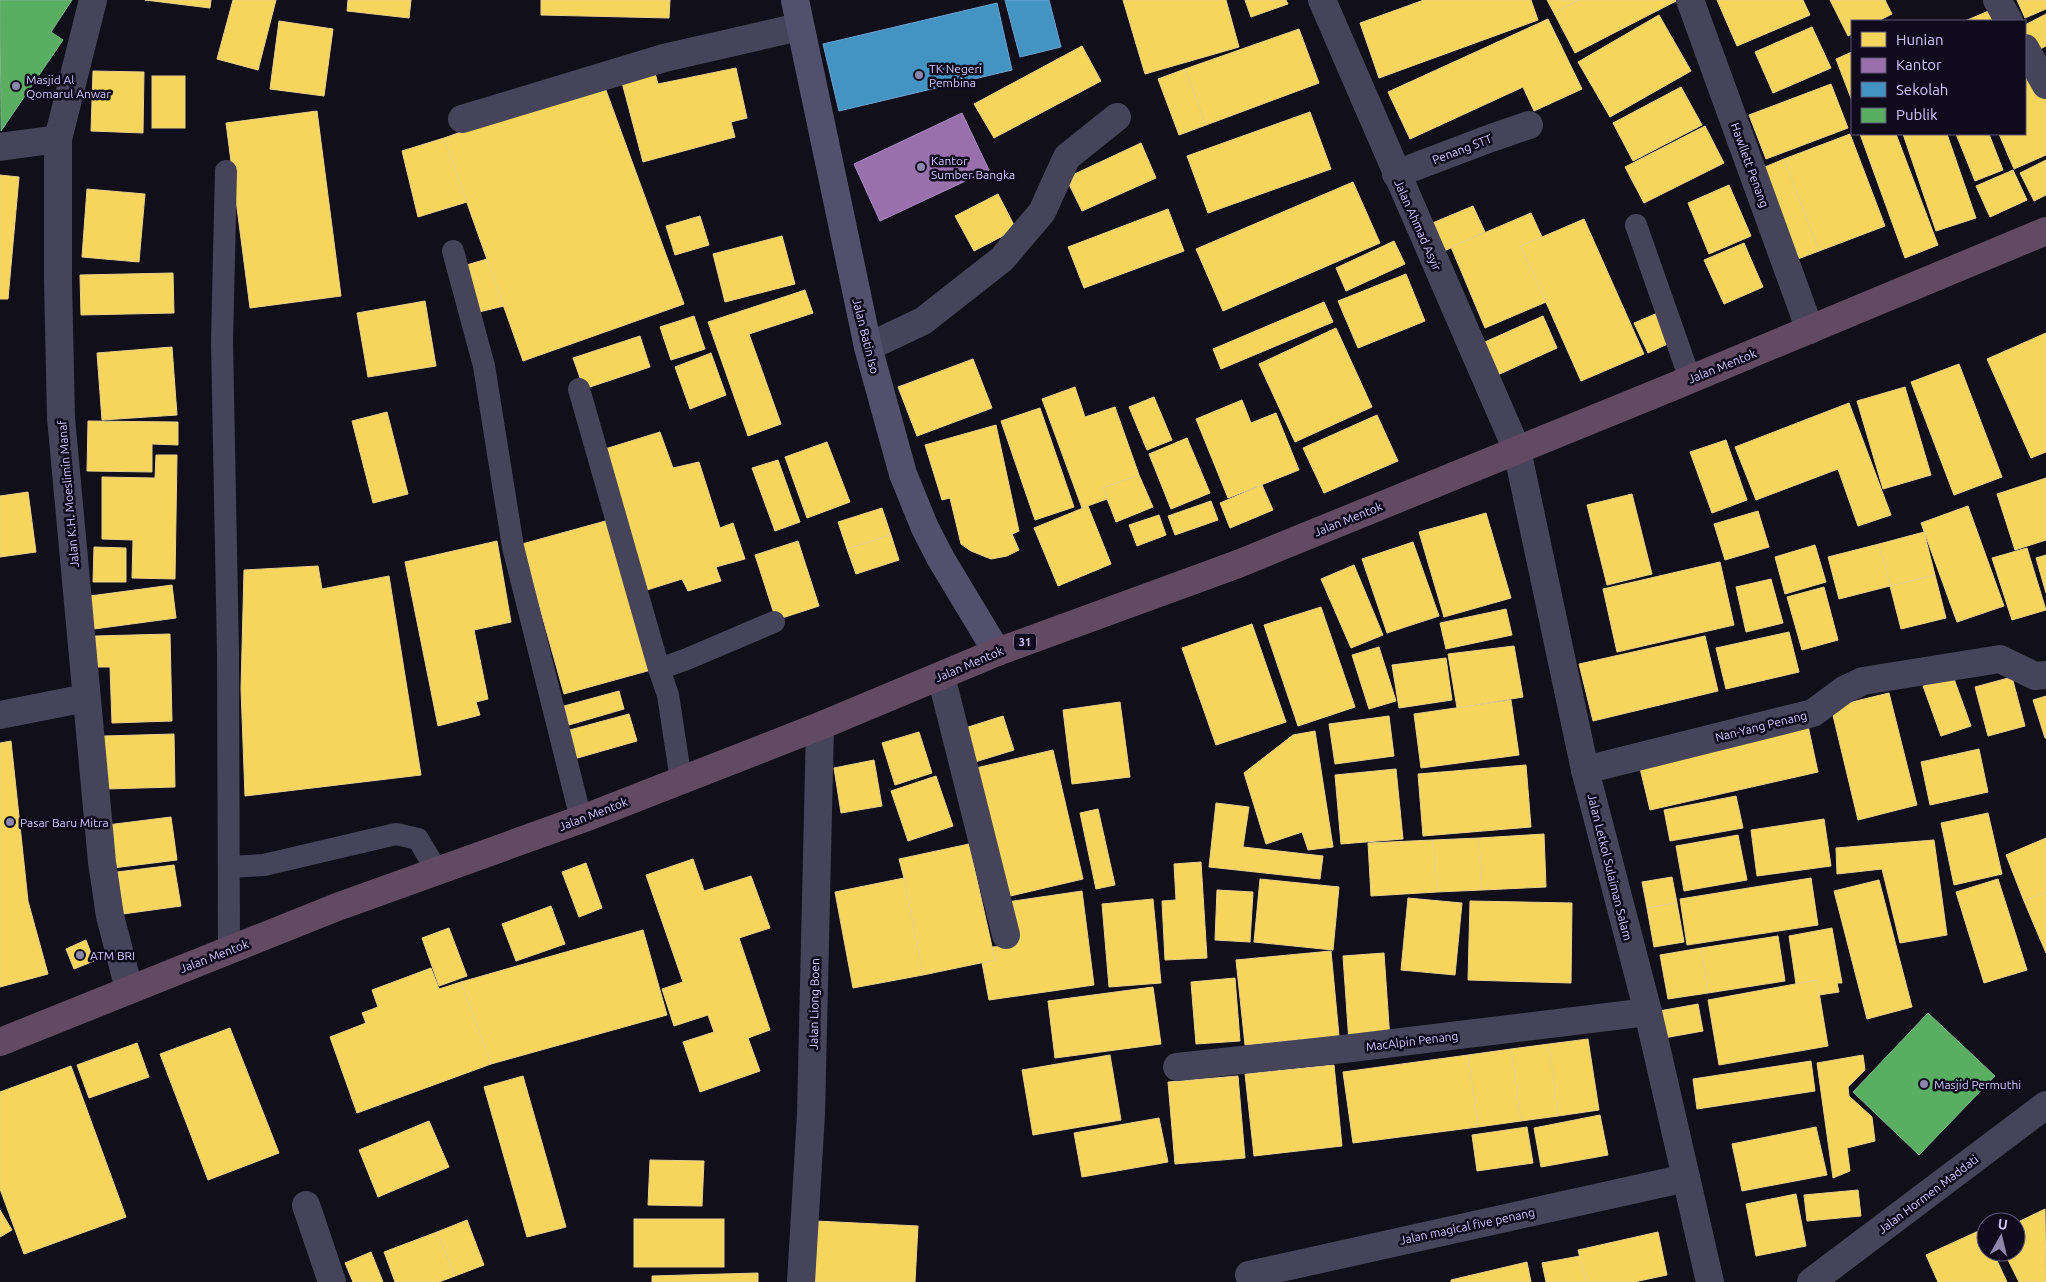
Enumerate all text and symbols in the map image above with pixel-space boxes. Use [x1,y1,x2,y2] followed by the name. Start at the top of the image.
[1851,20,2026,135] legend
[1896,31,1944,48] text: Hunian
[1896,56,1942,73] text: Kantor
[929,62,982,89] place label: TK Negeri Pembina
[913,69,925,81] marker: TK Negeri Pembina
[26,73,111,100] place label: Masjid Al Qomarul Anwar
[10,80,22,92] marker: Masjid Al Qomarul Anwar
[1896,81,1948,98] text: Sekolah
[1896,106,1938,123] text: Publik
[1729,121,1771,209] street label: Hawllett Penang
[1430,132,1494,166] street label: Penang STT
[931,154,1015,181] place label: Kantor Sumber Bangka
[915,161,927,173] marker: Kantor Sumber Bangka
[1392,177,1444,273] street label: Jalan Ahmad Asyir
[850,297,882,375] street label: Jalan Batin Iso
[1686,346,1758,386] street label: Jalan Mentok
[55,419,81,568] street label: Jalan K.H. Moeslimin Manaf
[1312,499,1384,539] street label: Jalan Mentok
[1014,634,1036,650] road number: 31
[933,644,1005,684] street label: Jalan Mentok
[1714,708,1808,744] street label: Nan-Yang Penang
[1585,792,1635,942] street label: Jalan Letkol Sulaiman Salam
[557,795,629,833] street label: Jalan Mentok
[4,816,16,828] marker: Pasar Baru Mitra
[20,816,109,829] place label: Pasar Baru Mitra
[178,937,250,975] street label: Jalan Mentok
[74,949,86,961] marker: ATM BRI
[90,949,135,962] place label: ATM BRI
[807,958,821,1050] street label: Jalan Liong Boen
[1365,1029,1459,1053] street label: MacAlpin Penang
[1918,1078,1930,1090] marker: Masjid Permuthi
[1934,1078,2021,1091] place label: Masjid Permuthi
[1875,1152,1981,1236] street label: Jalan Hormen Maddati
[1398,1205,1536,1247] street label: Jalan magical five penang
[1976,1212,2026,1262] north arrow
[1997,1216,2009,1233] text: U

